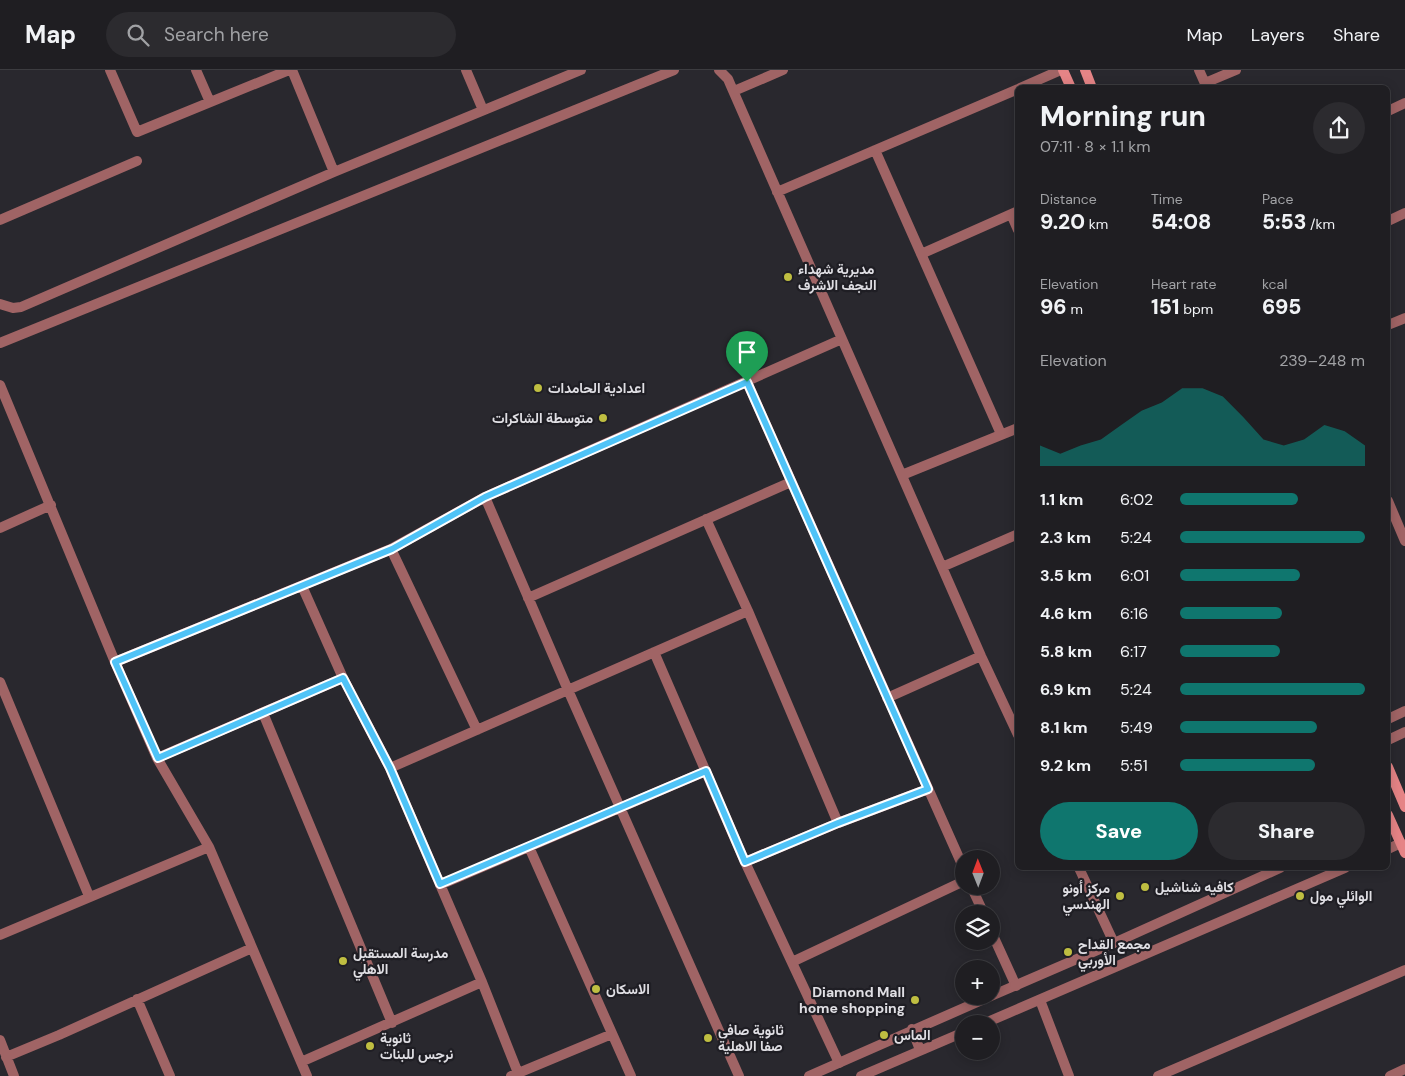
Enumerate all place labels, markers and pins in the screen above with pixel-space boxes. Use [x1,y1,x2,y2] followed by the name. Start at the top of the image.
[798,260,877,294] place label: مديرية شهداء النجف الاشرف
[782,271,794,283] marker: مديرية شهداء النجف الاشرف
[726,331,768,382] pin
[548,379,645,397] place label: اعدادية الحامدات
[532,382,544,394] marker: اعدادية الحامدات
[492,409,593,427] place label: متوسطة الشاكرات
[597,412,609,424] marker: متوسطة الشاكرات
[1155,878,1234,896] place label: كافيه شناشيل
[1062,879,1110,916] place label: مركز أونو الهندسي
[1139,881,1151,893] marker: كافيه شناشيل
[1310,887,1372,908] place label: الوائلي مول
[1114,890,1126,902] marker: مركز أونو الهندسي
[1294,890,1306,902] marker: الوائلي مول
[1078,935,1151,972] place label: مجمع القداح الأوربي
[353,944,449,981] place label: مدرسة المستقبل الاهلي
[1062,946,1074,958] marker: مجمع القداح الأوربي
[337,955,349,967] marker: مدرسة المستقبل الاهلي
[606,980,650,998] place label: الاسكان
[590,983,602,995] marker: الاسكان
[799,983,905,1017] place label: Diamond Mall home shopping
[909,994,921,1006] marker: Diamond Mall home shopping
[718,1021,784,1055] place label: ثانوية صافي صفا الاهلية
[894,1026,931,1044] place label: الماس
[380,1029,453,1063] place label: ثانوية نرجس للبنات
[878,1029,890,1041] marker: الماس
[702,1032,714,1044] marker: ثانوية صافي صفا الاهلية
[364,1040,376,1052] marker: ثانوية نرجس للبنات

